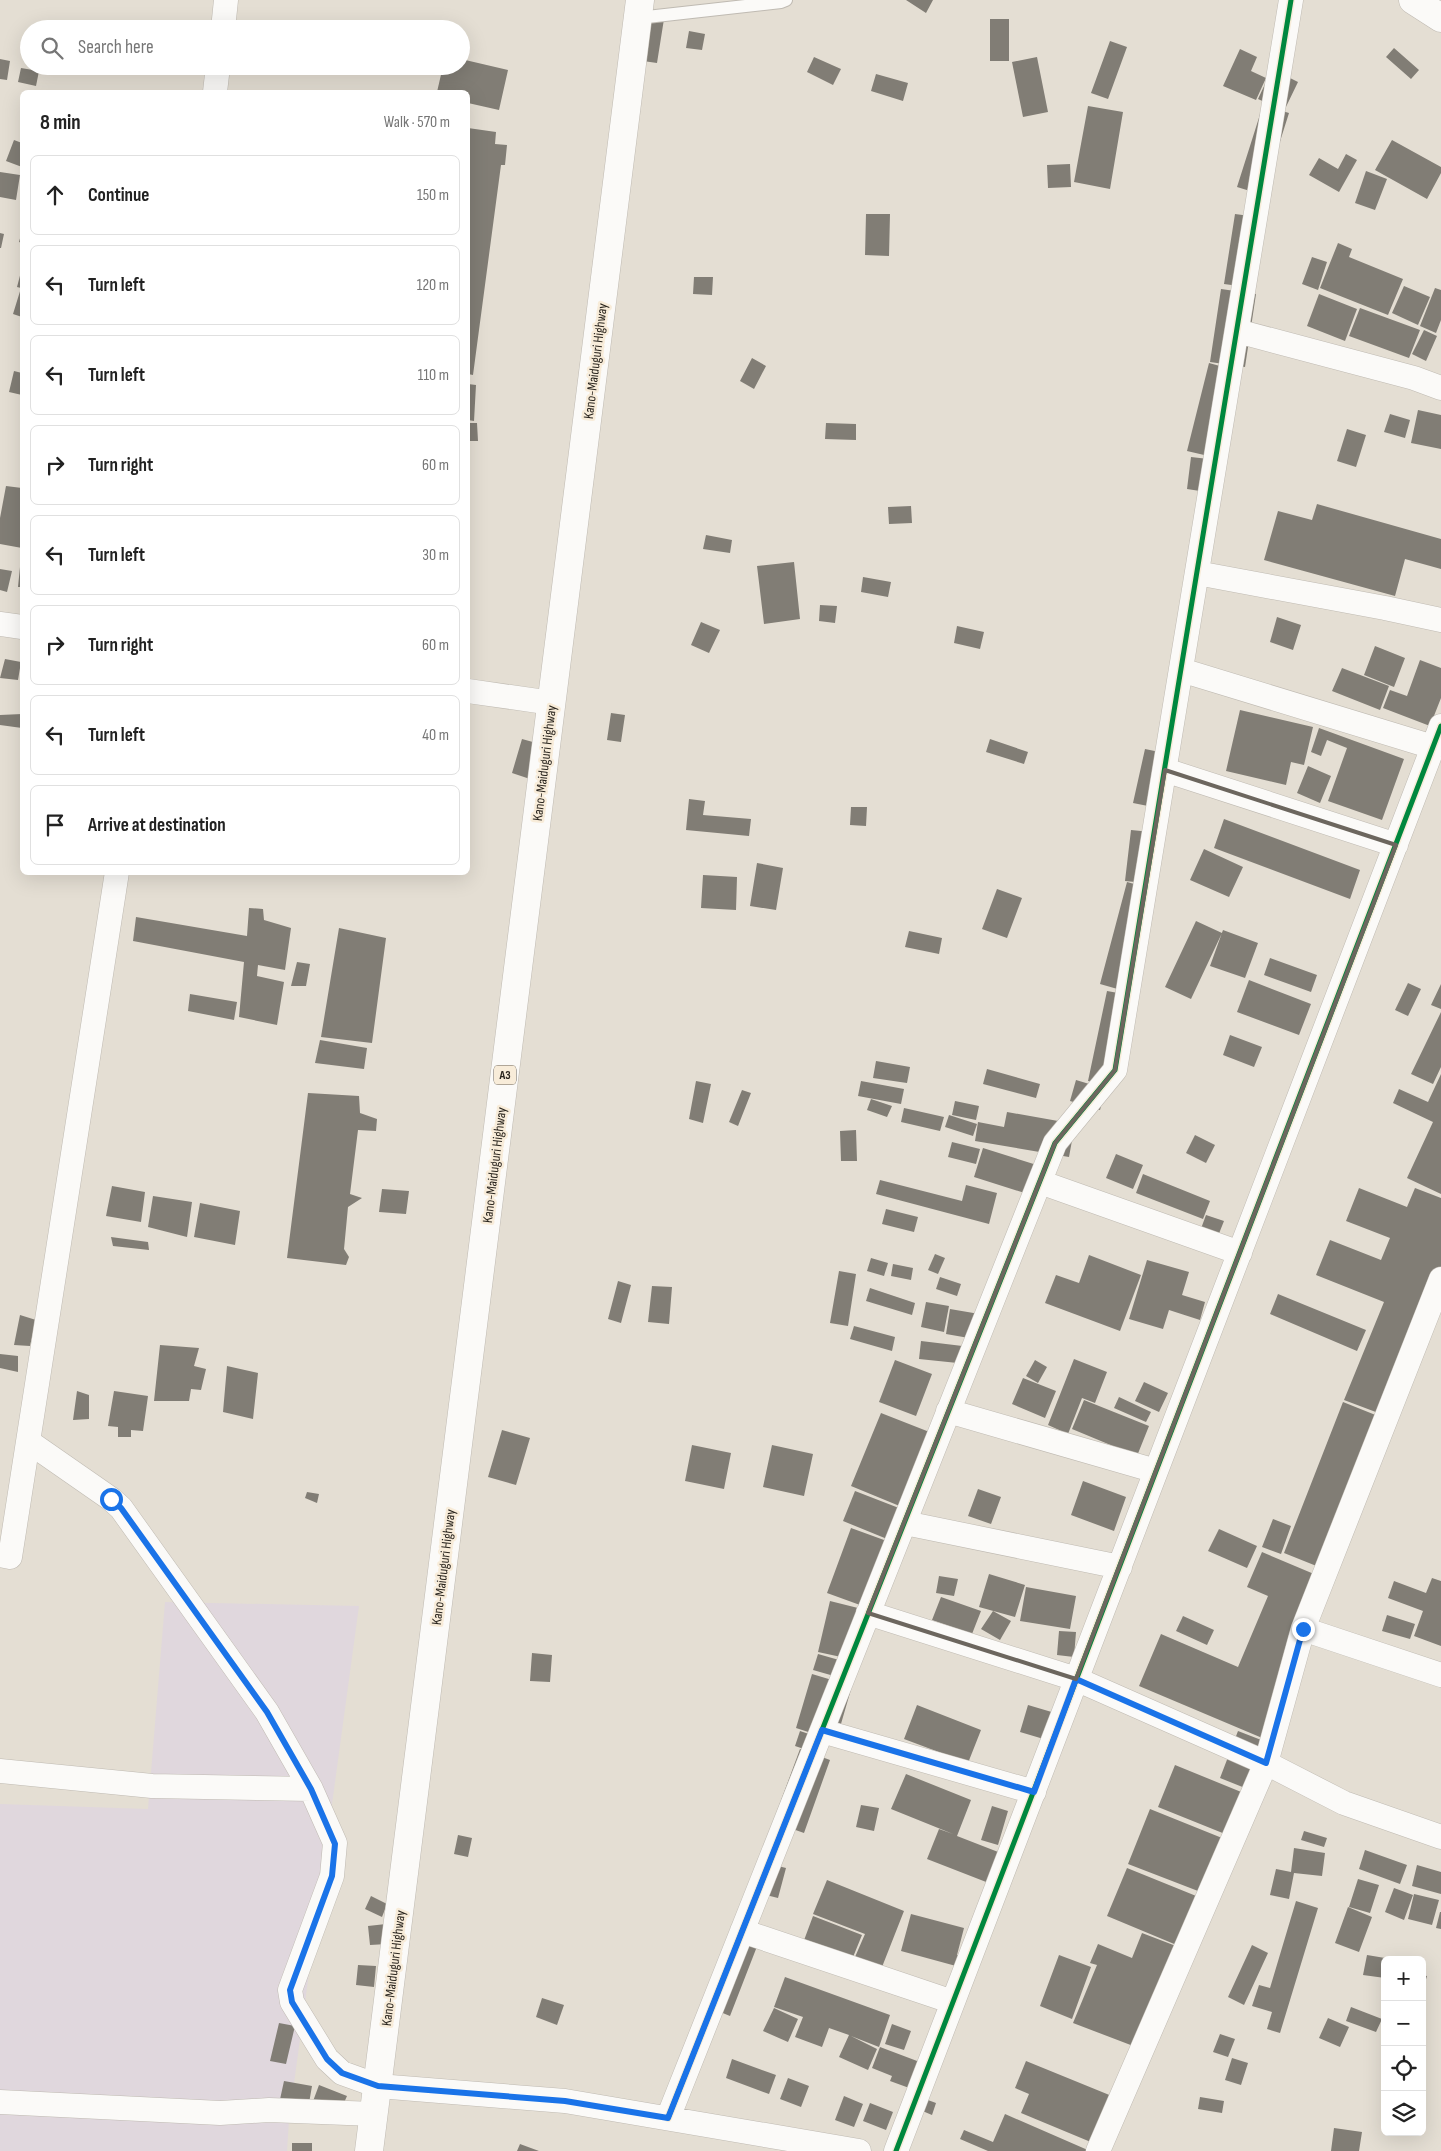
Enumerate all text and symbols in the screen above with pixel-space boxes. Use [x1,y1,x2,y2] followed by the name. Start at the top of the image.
[20,20,470,75] search box
[38,34,66,62] icon: search
[78,36,154,59] text: Search here
[40,110,81,135] text: 8 min
[384,113,450,132] text: Walk · 570 m
[41,181,69,209] icon: ahead
[88,184,149,207] text: Continue
[417,186,449,205] text: 150 m
[41,271,69,299] icon: left
[88,274,145,297] text: Turn left
[417,276,449,295] text: 120 m
[580,302,611,420] street label: Kano-Maiduguri Highway
[41,361,69,389] icon: left
[88,364,145,387] text: Turn left
[418,366,449,385] text: 110 m
[41,451,69,479] icon: right
[88,454,153,477] text: Turn right
[422,456,449,475] text: 60 m
[41,541,69,569] icon: left
[88,544,145,567] text: Turn left
[422,546,449,565] text: 30 m
[41,631,69,659] icon: right
[88,634,153,657] text: Turn right
[422,636,449,655] text: 60 m
[529,704,560,822] street label: Kano-Maiduguri Highway
[41,721,69,749] icon: left
[88,724,145,747] text: Turn left
[422,726,449,745] text: 40 m
[41,811,69,839] icon: arrive
[88,814,226,837] text: Arrive at destination
[494,1066,516,1084] road number: A3
[479,1106,510,1224] street label: Kano-Maiduguri Highway
[100,1488,123,1511] route start
[428,1508,459,1626] street label: Kano-Maiduguri Highway
[1292,1618,1315,1641] route end
[378,1909,409,2027] street label: Kano-Maiduguri Highway
[1381,1956,1426,2136] map controls
[1381,1956,1426,2001] button: +
[1381,2001,1426,2046] button: −
[1381,2046,1426,2091] button: locate
[1381,2091,1426,2136] button: layers

